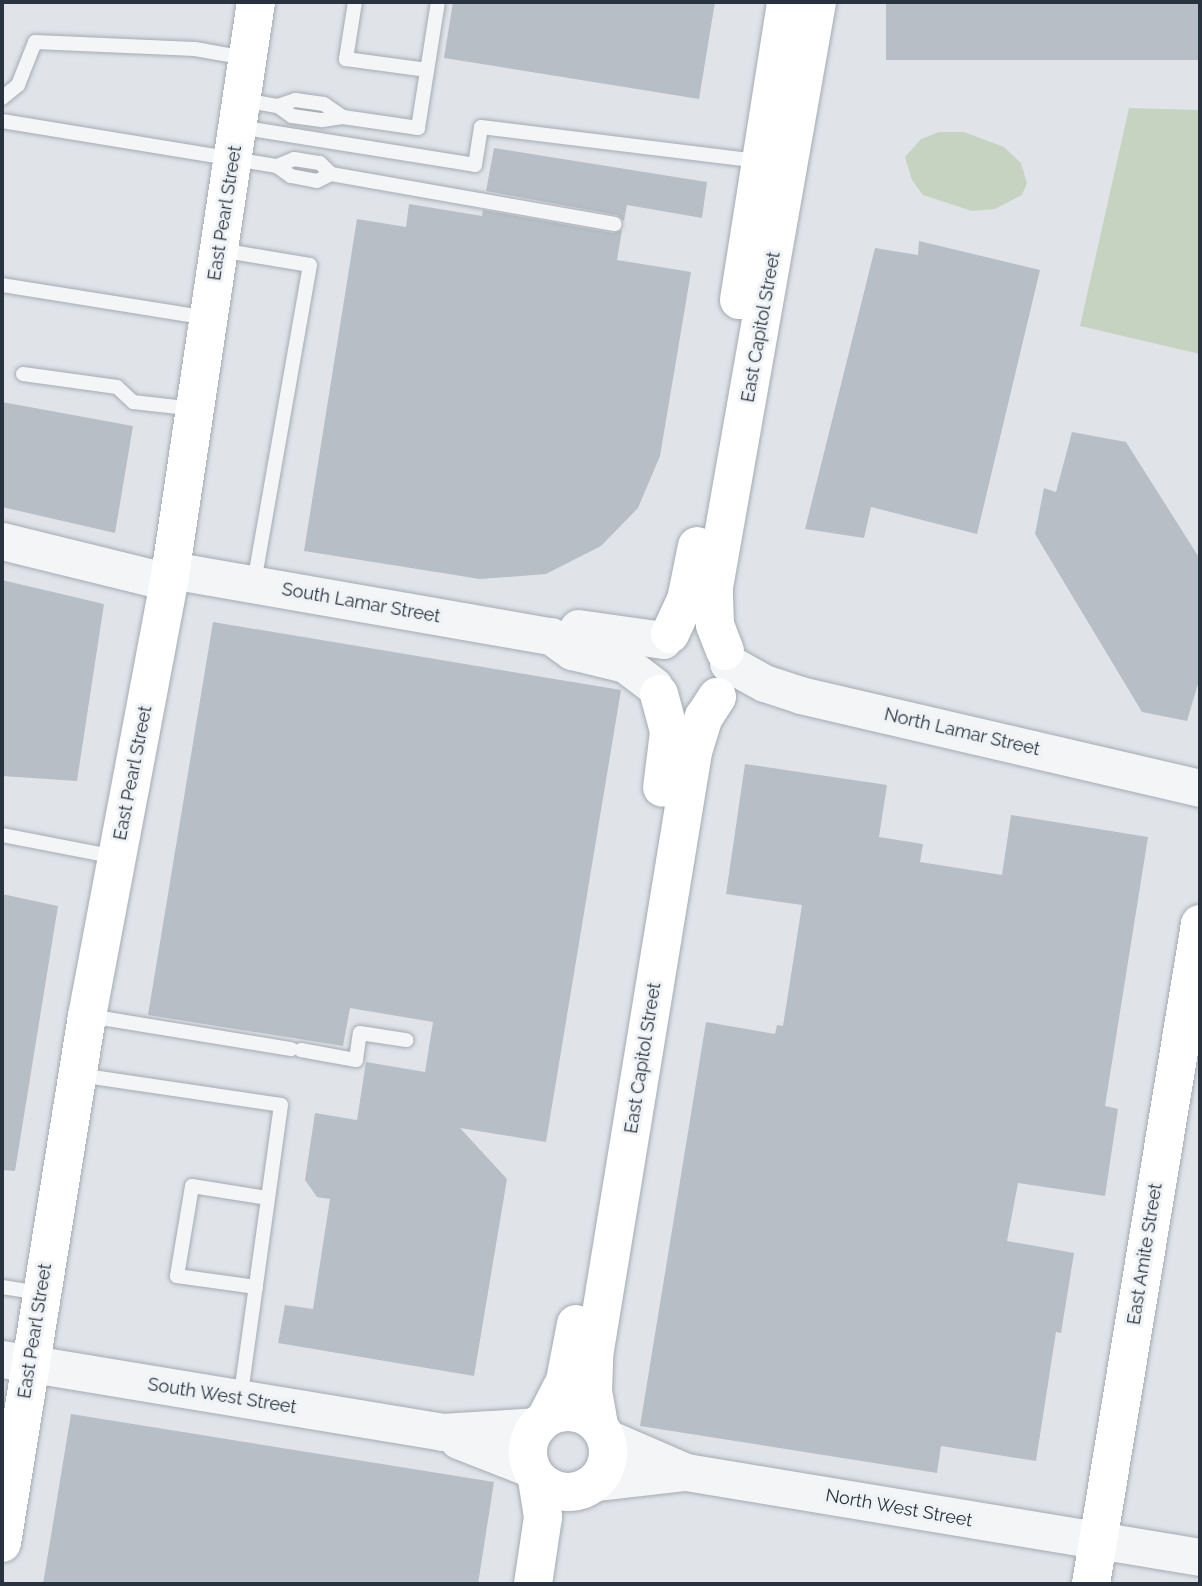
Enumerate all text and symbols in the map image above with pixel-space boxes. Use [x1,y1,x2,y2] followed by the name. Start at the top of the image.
[204,144,246,282] street label: East Pearl Street
[737,250,785,404] street label: East Capitol Street
[280,578,442,628] street label: South Lamar Street
[109,704,157,842] street label: East Pearl Street
[882,704,1042,760] street label: North Lamar Street
[620,981,666,1135] street label: East Capitol Street
[1123,1181,1167,1327] street label: East Amite Street
[14,1262,56,1400] street label: East Pearl Street
[146,1374,298,1418] street label: South West Street
[824,1484,974,1532] street label: North West Street

